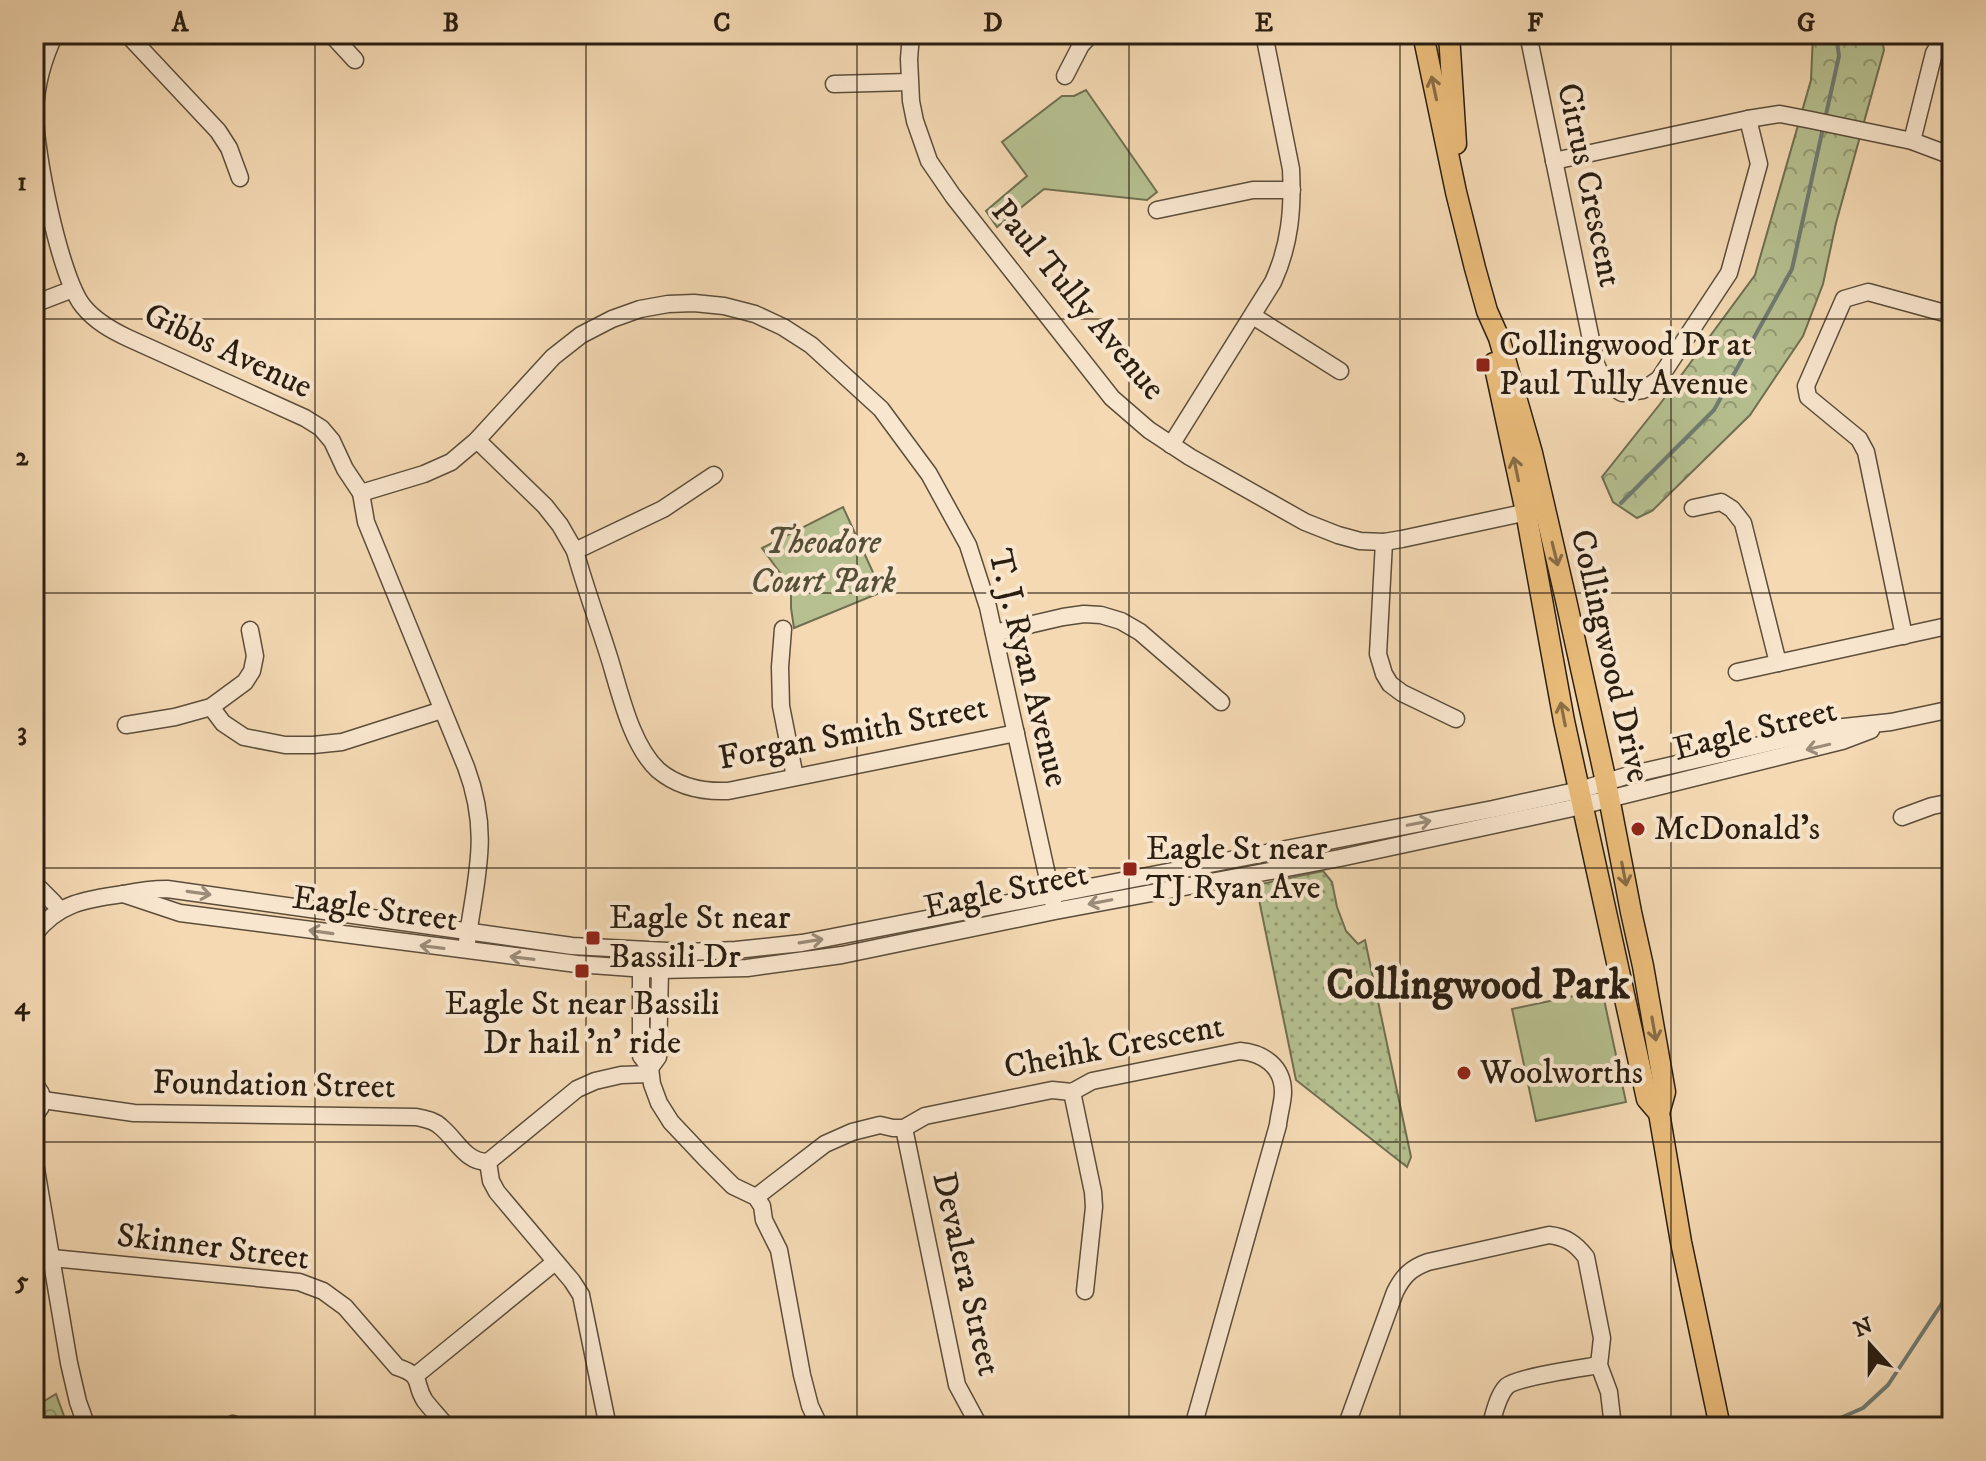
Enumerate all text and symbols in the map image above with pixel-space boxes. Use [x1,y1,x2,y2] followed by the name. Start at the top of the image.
[171,7,190,40] text: A
[443,7,459,40] text: B
[713,7,731,40] text: C
[983,7,1003,40] text: D
[1255,7,1273,40] text: E
[1527,7,1544,40] text: F
[1797,7,1815,40] text: G
[1426,76,1441,102] one-way arrow
[1547,79,1631,291] street label: Citrus Crescent
[17,166,27,199] text: 1
[982,191,1174,409] street label: Paul Tully Avenue
[137,294,319,408] street label: Gibbs Avenue
[1499,324,1752,405] place label: Collingwood Dr at Paul Tully Avenue
[1474,356,1492,374] marker: Collingwood Dr at Paul Tully Avenue
[16,441,30,474] text: 2
[1508,456,1523,482] one-way arrow
[750,522,897,603] park label: Theodore Court Park
[1561,526,1659,786] street label: Collingwood Drive
[1548,541,1563,567] one-way arrow
[978,545,1078,791] street label: T. J. Ryan Avenue
[715,686,991,780] street label: Forgan Smith Street
[1669,689,1841,771] street label: Eagle Street
[1554,702,1569,727] one-way arrow
[17,716,27,749] text: 3
[1805,740,1831,755] one-way arrow
[1654,808,1820,850] place label: McDonald's
[1406,815,1432,830] one-way arrow
[1629,820,1647,838] marker: McDonald's
[1146,828,1328,909] place label: Eagle St near TJ Ryan Ave
[920,853,1092,929] street label: Eagle Street
[1121,860,1139,878] marker: Eagle St near TJ Ryan Ave
[1617,861,1632,886] one-way arrow
[289,877,461,941] street label: Eagle Street
[186,886,211,901] one-way arrow
[1087,895,1113,910] one-way arrow
[609,897,791,978] place label: Eagle St near Bassili Dr
[309,924,335,939] one-way arrow
[584,929,602,947] marker: Eagle St near Bassili Dr
[798,933,823,948] one-way arrow
[420,939,446,954] one-way arrow
[509,950,536,965] one-way arrow
[1326,960,1631,1012] district label: Collingwood Park
[573,962,591,980] marker: Eagle St near Bassili Dr hail 'n' ride
[444,983,720,1064] place label: Eagle St near Bassili Dr hail 'n' ride
[15,990,31,1023] text: 4
[1001,1005,1227,1089] street label: Cheihk Crescent
[1648,1016,1663,1041] one-way arrow
[1479,1052,1643,1094] place label: Woolworths
[152,1062,396,1108] street label: Foundation Street
[1455,1064,1473,1082] marker: Woolworths
[922,1168,1010,1380] street label: Devalera Street
[115,1214,312,1280] street label: Skinner Street
[15,1265,29,1298] text: 5
[1830,1305,1910,1385] north arrow
[1850,1312,1877,1344] text: N

